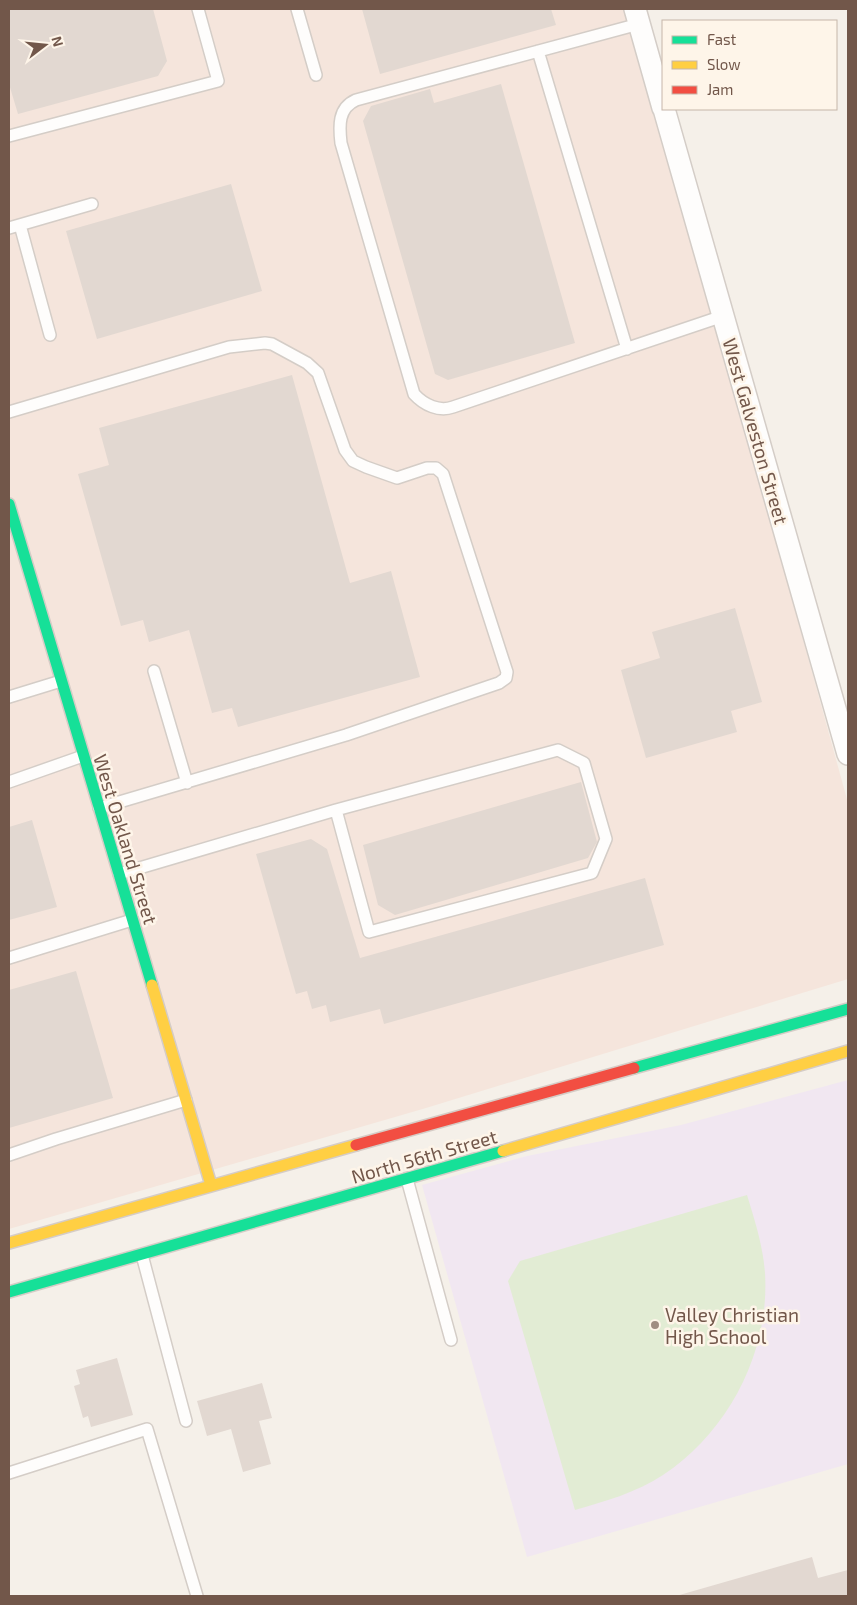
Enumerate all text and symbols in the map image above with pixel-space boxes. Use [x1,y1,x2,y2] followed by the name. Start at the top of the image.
[20,20,70,70] north arrow
[662,20,837,110] legend
[707,30,737,48] text: Fast
[48,34,68,48] text: N
[707,55,741,73] text: Slow
[707,80,733,98] text: Jam
[718,335,794,527] street label: West Galveston Street
[89,751,163,927] street label: West Oakland Street
[348,1124,500,1188] street label: North 56th Street
[665,1303,799,1348] place label: Valley Christian High School
[649,1319,661,1331] marker: Valley Christian High School

